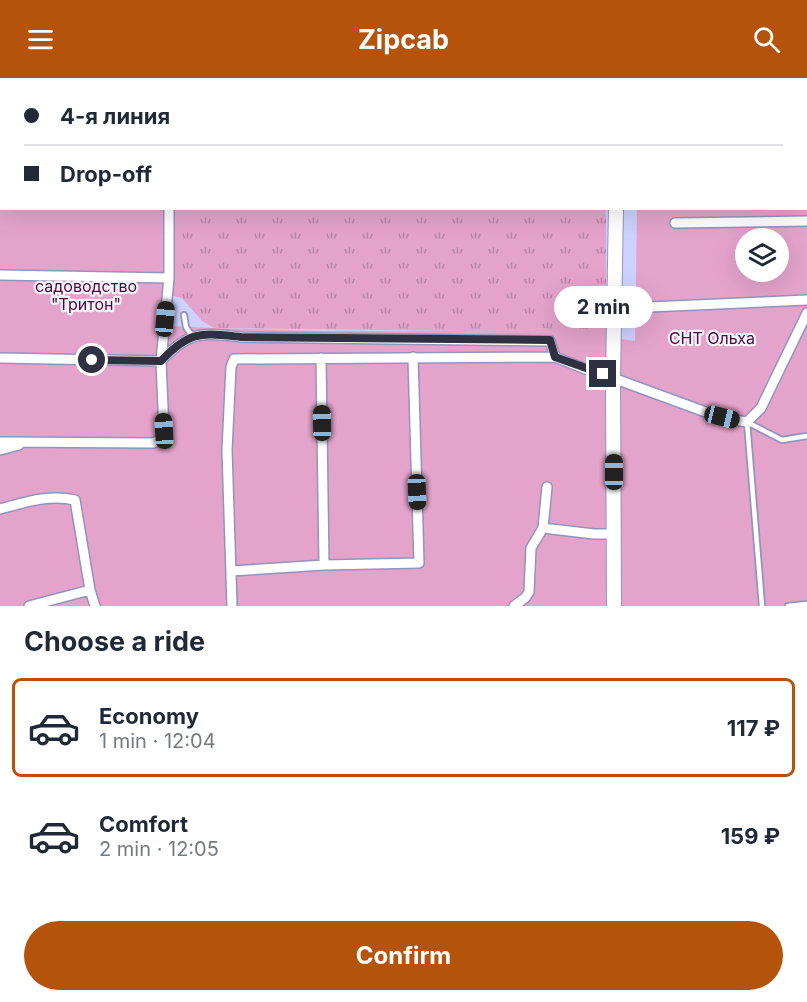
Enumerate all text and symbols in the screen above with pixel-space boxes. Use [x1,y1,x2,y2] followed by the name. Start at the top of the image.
[24,23,57,56] icon: menu
[358,23,449,56] text: Zipcab
[750,23,783,56] icon: search
[60,103,170,129] text: 4-я линия
[60,161,152,187] text: Drop-off
[735,228,789,282] map controls
[735,228,789,282] button: layers
[35,276,137,314] park label: садоводство "Тритон"
[554,287,652,329] callout: 2 min
[577,295,630,319] text: 2 min
[154,300,176,338] car
[669,328,755,348] park label: СНТ Ольха
[78,346,105,373] route start
[589,360,616,387] route end
[702,404,742,430] car
[313,405,331,441] car
[154,413,174,449] car
[605,454,623,490] car
[407,474,427,510] car
[24,625,205,658] text: Choose a ride
[27,701,81,755] icon: car
[99,703,199,729] text: Economy
[727,715,780,741] text: 117 ₽
[99,729,216,753] text: 1 min · 12:04
[27,809,81,863] icon: car
[99,811,188,837] text: Comfort
[721,823,780,849] text: 159 ₽
[99,837,219,861] text: 2 min · 12:05
[24,921,783,990] button: Confirm

